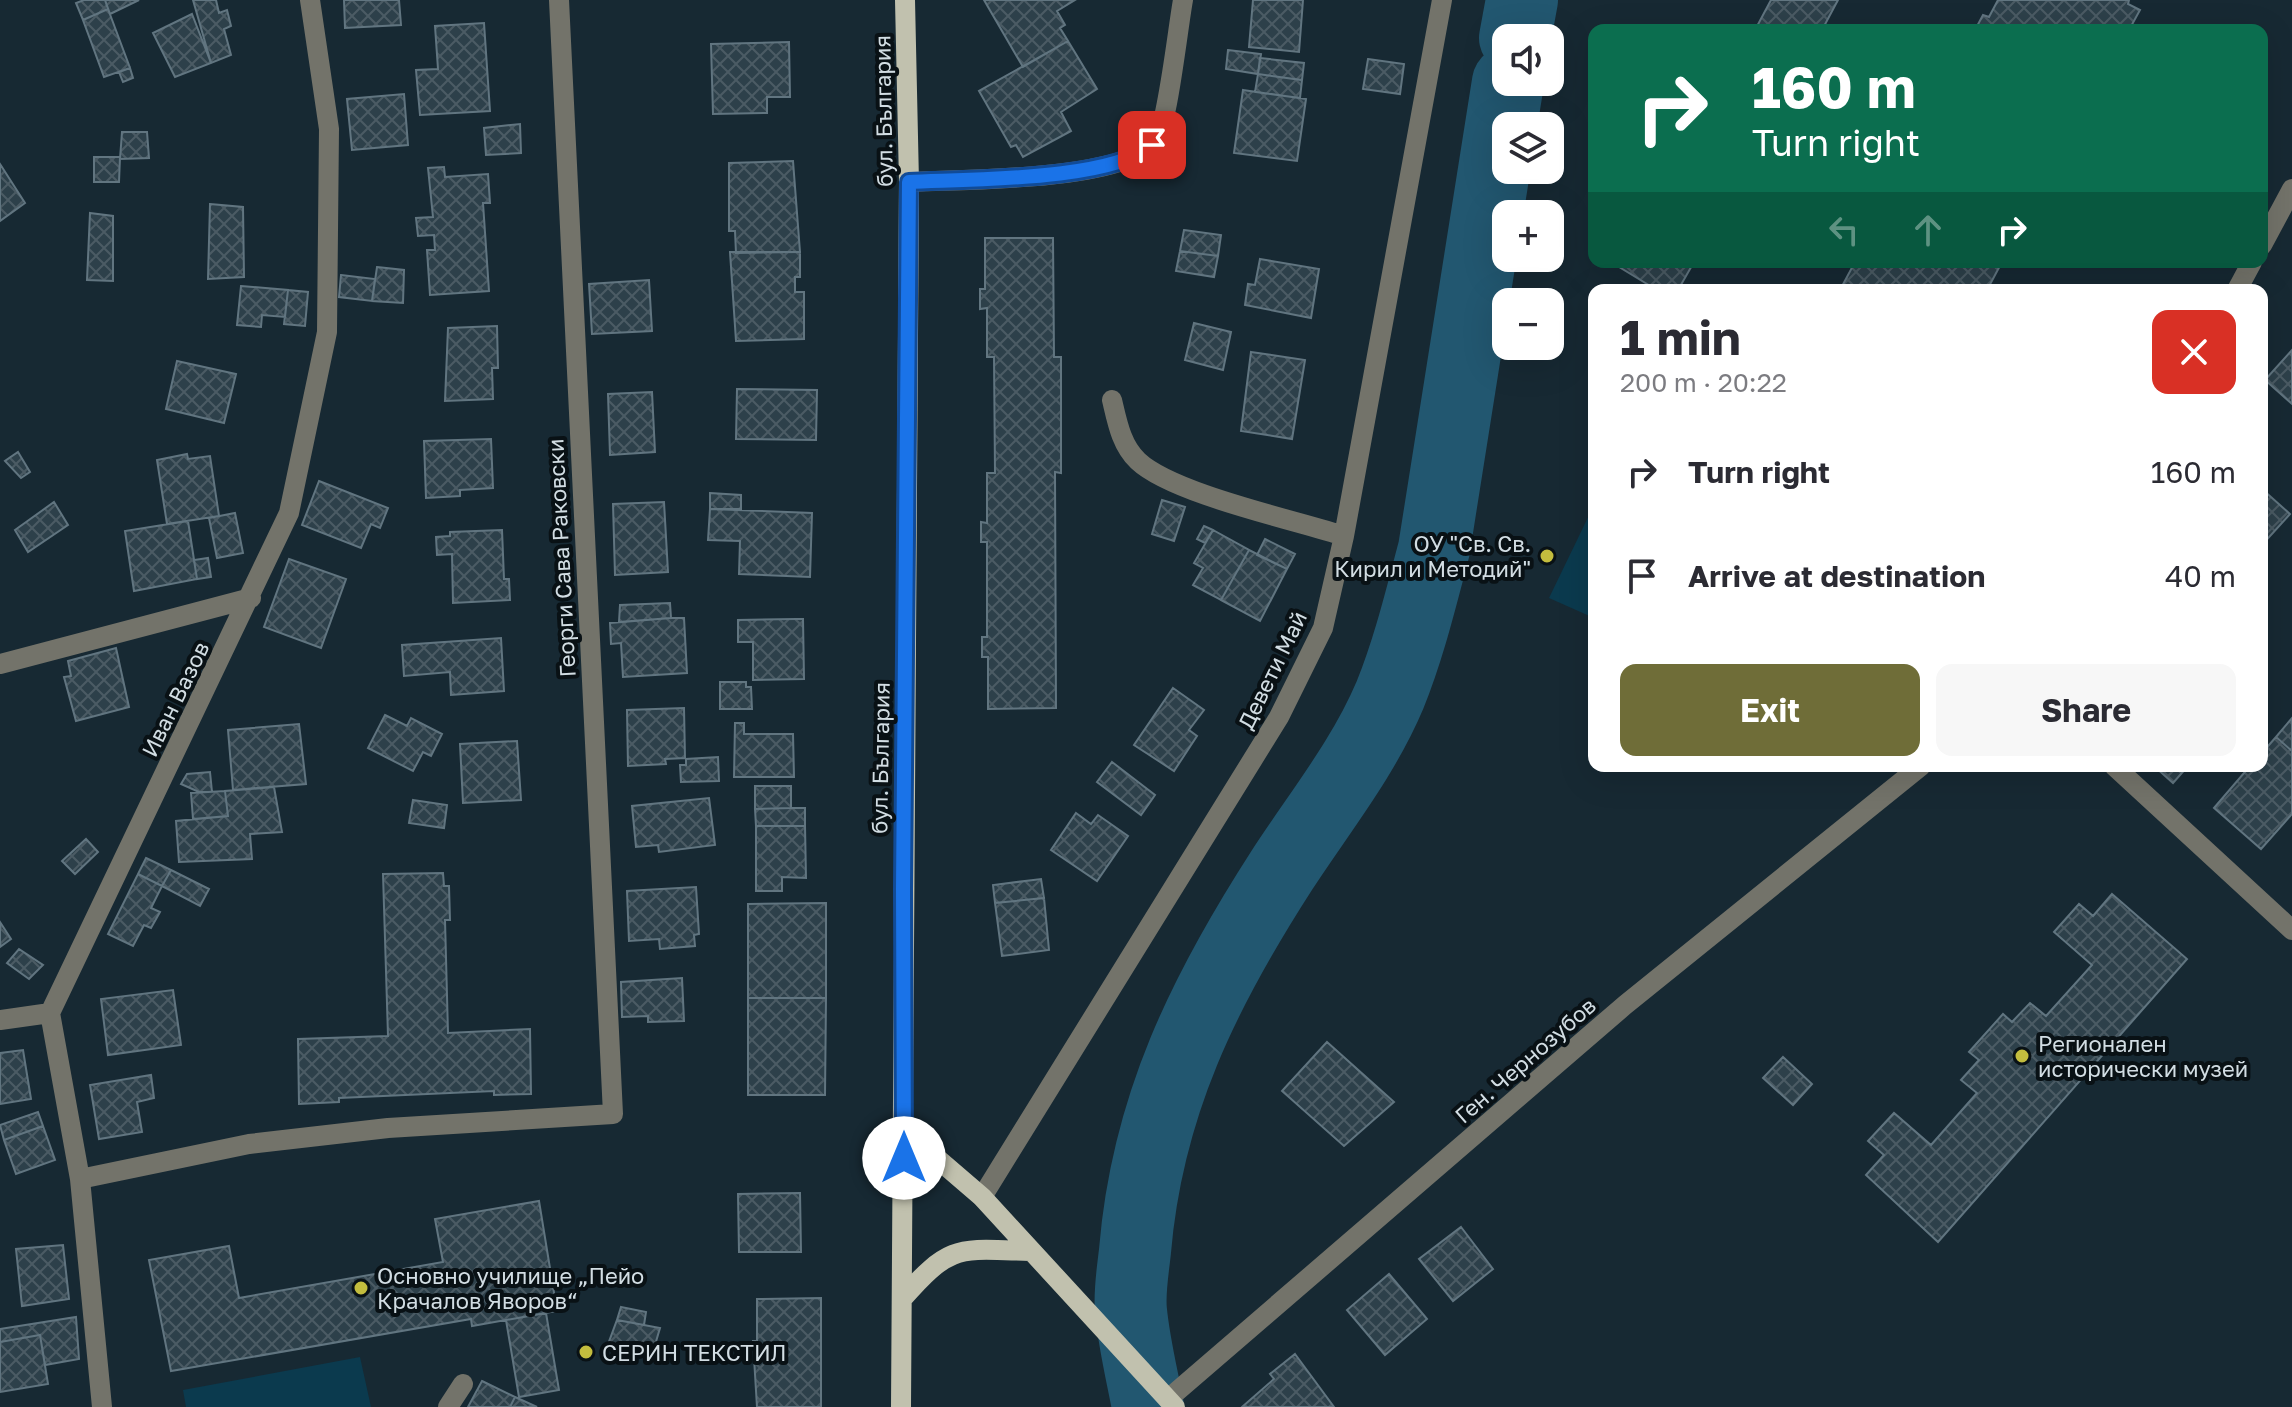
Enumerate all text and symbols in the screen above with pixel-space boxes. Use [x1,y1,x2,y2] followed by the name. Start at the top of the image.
[1492,24,1564,360] map controls
[1492,24,1564,96] button: sound
[868,35,898,187] street label: бул. България
[1752,53,1916,120] text: 160 m
[1620,56,1724,160] icon: right
[1118,111,1186,179] pin
[1492,112,1564,184] button: layers
[1752,121,1920,164] text: Turn right
[1130,123,1174,167] icon: arrive
[1492,200,1564,272] button: +
[1822,208,1866,252] icon: left
[1906,208,1950,252] icon: ahead
[1990,208,2034,252] icon: right
[1492,288,1564,360] button: −
[1620,308,1741,366] text: 1 min
[2152,310,2236,394] button: close
[1620,367,1787,398] text: 200 m · 20:22
[541,438,581,678] street label: Георги Сава Раковски
[1620,450,1664,494] icon: right
[1688,454,1830,490] text: Turn right
[2151,454,2236,490] text: 160 m
[1334,530,1531,582] place label: ОУ "Св. Св. Кирил и Методий"
[1538,547,1556,565] marker: ОУ "Св. Св. Кирил и Методий"
[1620,554,1664,598] icon: arrive
[1688,558,1985,594] text: Arrive at destination
[2165,558,2236,594] text: 40 m
[1232,607,1312,733] street label: Девети Май
[135,637,215,761] street label: Иван Вазов
[1620,664,1920,756] button: Exit
[1936,664,2236,756] button: Share
[865,682,895,834] street label: бул. България
[1449,991,1601,1129] street label: Ген. Чернозубов
[2038,1030,2248,1082] place label: Регионален исторически музей
[2013,1047,2031,1065] marker: Регионален исторически музей
[862,1116,946,1200] position arrow
[377,1262,644,1314] place label: Основно училище „Пейо Крачалов Яворов“
[352,1279,370,1297] marker: Основно училище „Пейо Крачалов Яворов“
[602,1339,786,1366] place label: СЕРИН ТЕКСТИЛ
[577,1343,595,1361] marker: СЕРИН ТЕКСТИЛ

